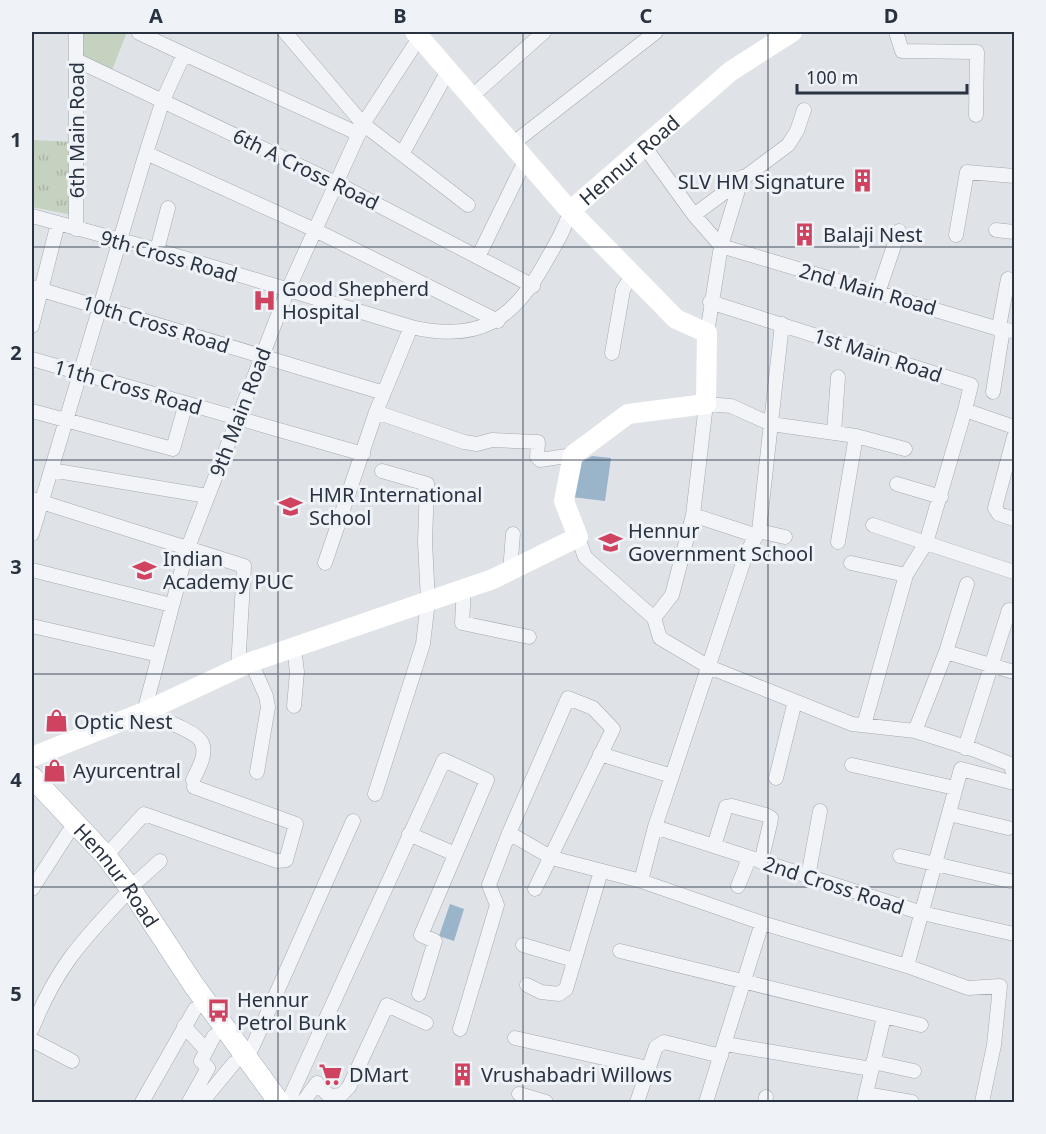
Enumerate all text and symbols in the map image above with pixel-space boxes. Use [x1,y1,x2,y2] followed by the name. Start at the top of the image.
[149,2,163,29] text: A
[393,2,407,29] text: B
[640,2,653,29] text: C
[884,2,898,29] text: D
[797,57,966,95] scale bar
[63,62,90,198] street label: 6th Main Road
[806,65,858,89] text: 100 m
[573,109,685,211] street label: Hennur Road
[229,122,383,216] street label: 6th A Cross Road
[10,126,22,153] text: 1
[678,168,845,195] place label: SLV HM Signature
[850,168,876,194] building icon: SLV HM Signature
[792,221,818,247] building icon: Balaji Nest
[823,221,922,248] place label: Balaji Nest
[97,224,241,288] street label: 9th Cross Road
[796,257,940,321] street label: 2nd Main Road
[282,275,429,325] place label: Good Shepherd Hospital
[251,287,277,313] hospital icon: Good Shepherd Hospital
[79,289,233,359] street label: 10th Cross Road
[810,322,946,388] street label: 1st Main Road
[10,339,22,366] text: 2
[203,344,277,480] street label: 9th Main Road
[51,353,205,421] street label: 11th Cross Road
[309,481,482,531] place label: HMR International School
[278,493,304,519] school or university icon: HMR International School
[628,517,813,567] place label: Hennur Government School
[597,529,623,555] school or university icon: Hennur Government School
[163,545,294,595] place label: Indian Academy PUC
[10,553,22,580] text: 3
[132,557,158,583] school or university icon: Indian Academy PUC
[43,708,69,734] shop icon: Optic Nest
[74,708,172,735] place label: Optic Nest
[42,757,68,783] shop icon: Ayurcentral
[73,757,181,784] place label: Ayurcentral
[10,766,22,793] text: 4
[68,817,166,932] street label: Hennur Road
[760,850,908,920] street label: 2nd Cross Road
[10,980,22,1007] text: 5
[237,986,347,1036] place label: Hennur Petrol Bunk
[206,997,232,1023] bus stop icon: Hennur Petrol Bunk
[318,1061,344,1087] supermarket icon: DMart
[349,1061,408,1088] place label: DMart
[450,1061,476,1087] building icon: Vrushabadri Willows
[481,1061,672,1088] place label: Vrushabadri Willows

